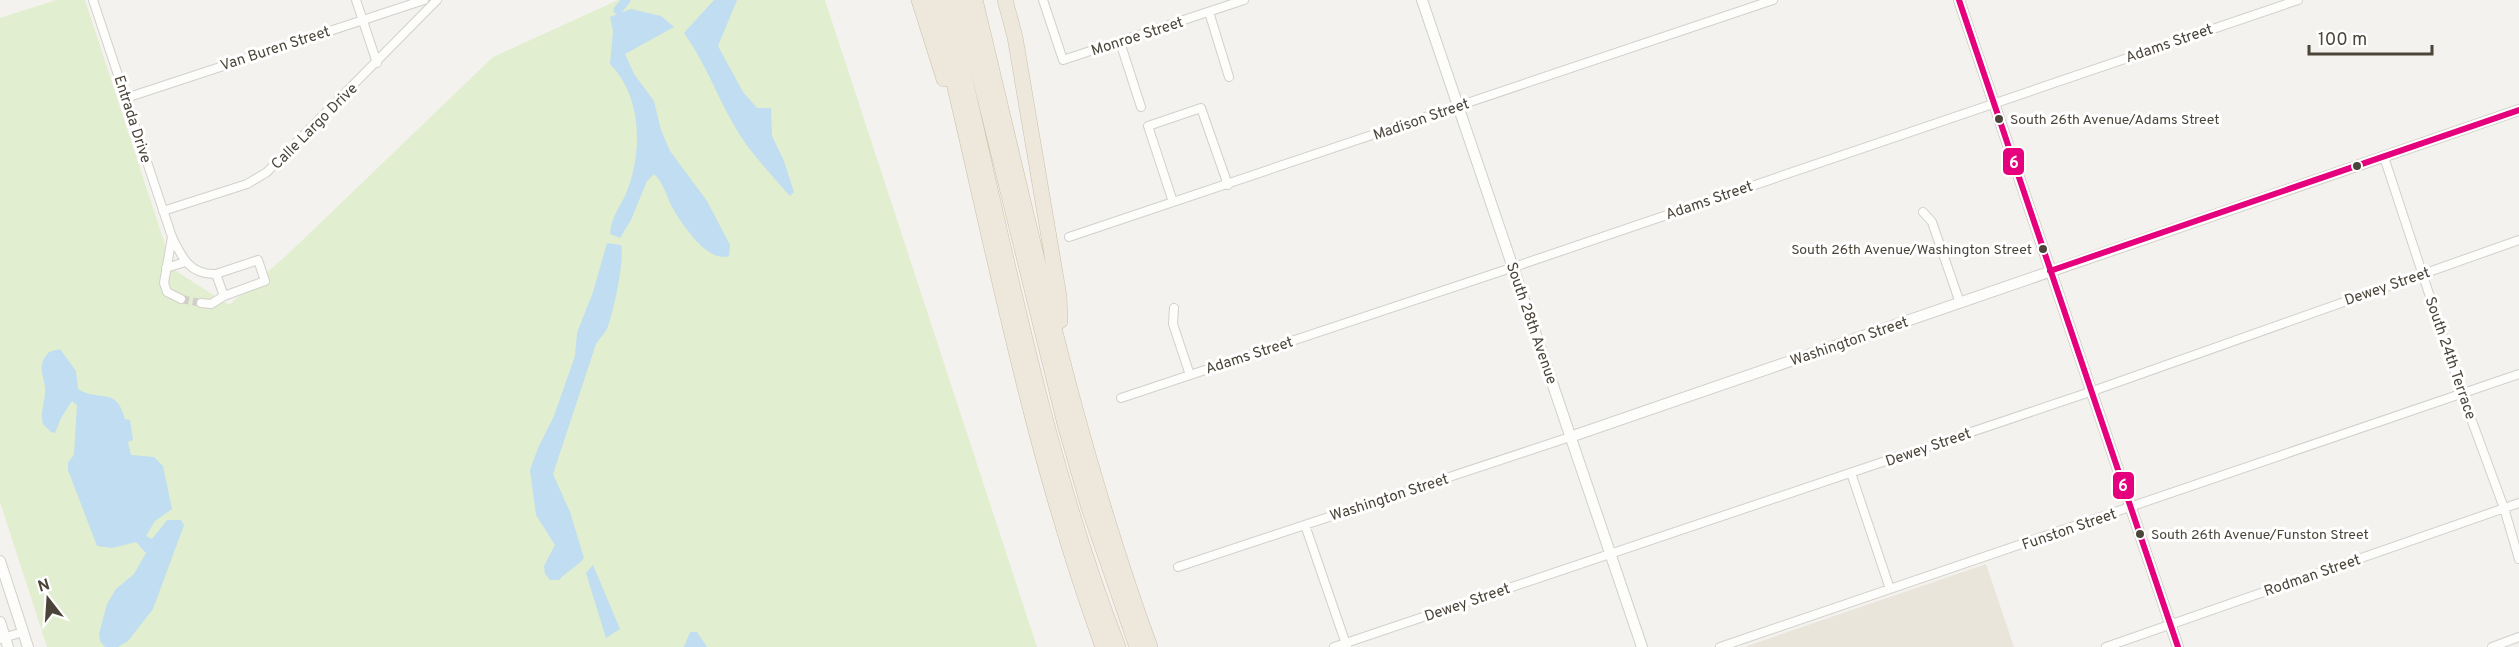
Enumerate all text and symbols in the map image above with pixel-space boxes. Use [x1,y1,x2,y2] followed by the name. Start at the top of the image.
[1089,14,1186,61] street label: Monroe Street
[2309,18,2432,56] scale bar
[2123,21,2216,68] street label: Adams Street
[218,23,333,76] street label: Van Buren Street
[2318,29,2367,52] text: 100 m
[108,73,155,166] street label: Entrada Drive
[268,80,362,174] street label: Calle Largo Drive
[1371,95,1472,146] street label: Madison Street
[2010,112,2219,129] place label: South 26th Avenue/Adams Street
[1993,113,2005,125] marker: South 26th Avenue/Adams Street
[2002,147,2025,176] line badge: 6
[2009,154,2019,174] text: 6
[2351,160,2363,172] unlabelled marker
[1663,178,1756,225] street label: Adams Street
[1791,242,2032,259] place label: South 26th Avenue/Washington Street
[2037,243,2049,255] marker: South 26th Avenue/Washington Street
[1501,260,1560,387] street label: South 28th Avenue
[2342,264,2433,311] street label: Dewey Street
[2420,295,2480,422] street label: South 24th Terrace
[1788,313,1911,372] street label: Washington Street
[1203,333,1296,380] street label: Adams Street
[1883,425,1974,472] street label: Dewey Street
[1328,470,1451,527] street label: Washington Street
[2112,471,2135,500] line badge: 6
[2118,477,2128,497] text: 6
[2020,505,2119,555] street label: Funston Street
[2151,527,2369,544] place label: South 26th Avenue/Funston Street
[2134,528,2146,540] marker: South 26th Avenue/Funston Street
[2262,551,2363,602] street label: Rodman Street
[18,569,78,629] north arrow
[36,575,53,598] text: N
[1422,580,1513,627] street label: Dewey Street

